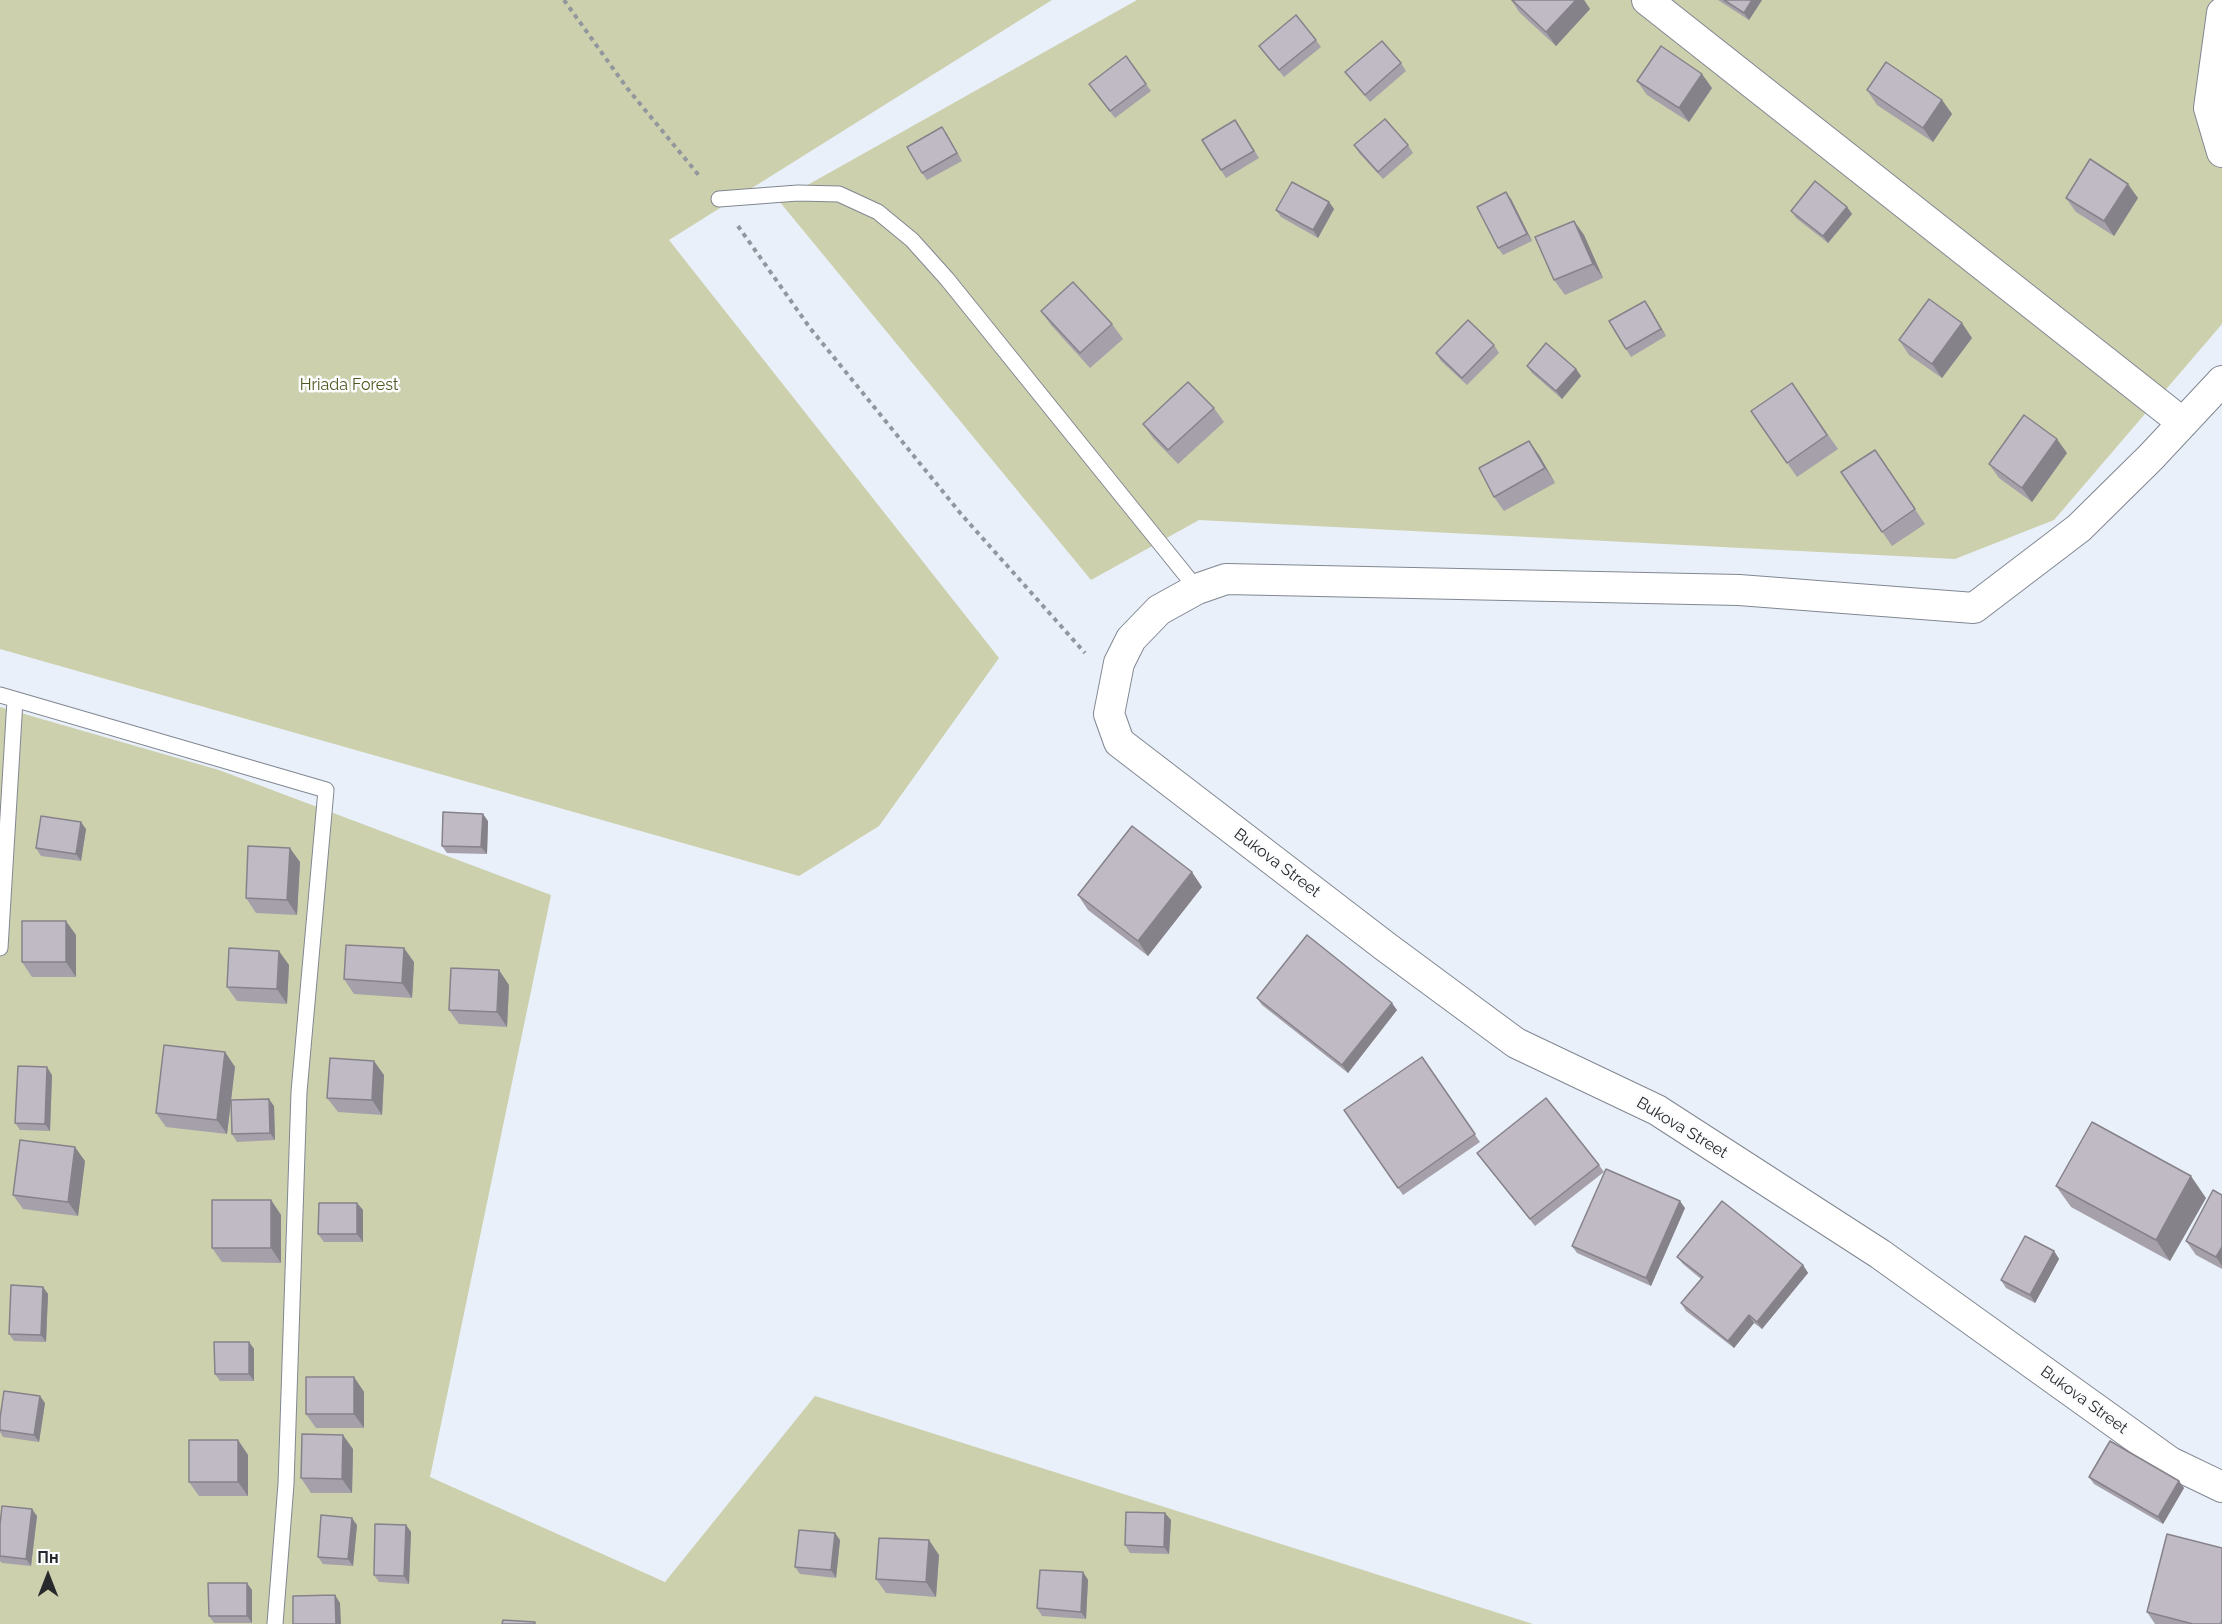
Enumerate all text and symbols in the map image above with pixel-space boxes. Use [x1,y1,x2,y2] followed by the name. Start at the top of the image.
[300,375,398,395] park label: Hriada Forest
[1230,824,1324,902] street label: Bukova Street
[1633,1093,1731,1163] street label: Bukova Street
[2037,1362,2131,1438] street label: Bukova Street
[18,1546,78,1606] north arrow
[37,1548,59,1567] text: Пн

